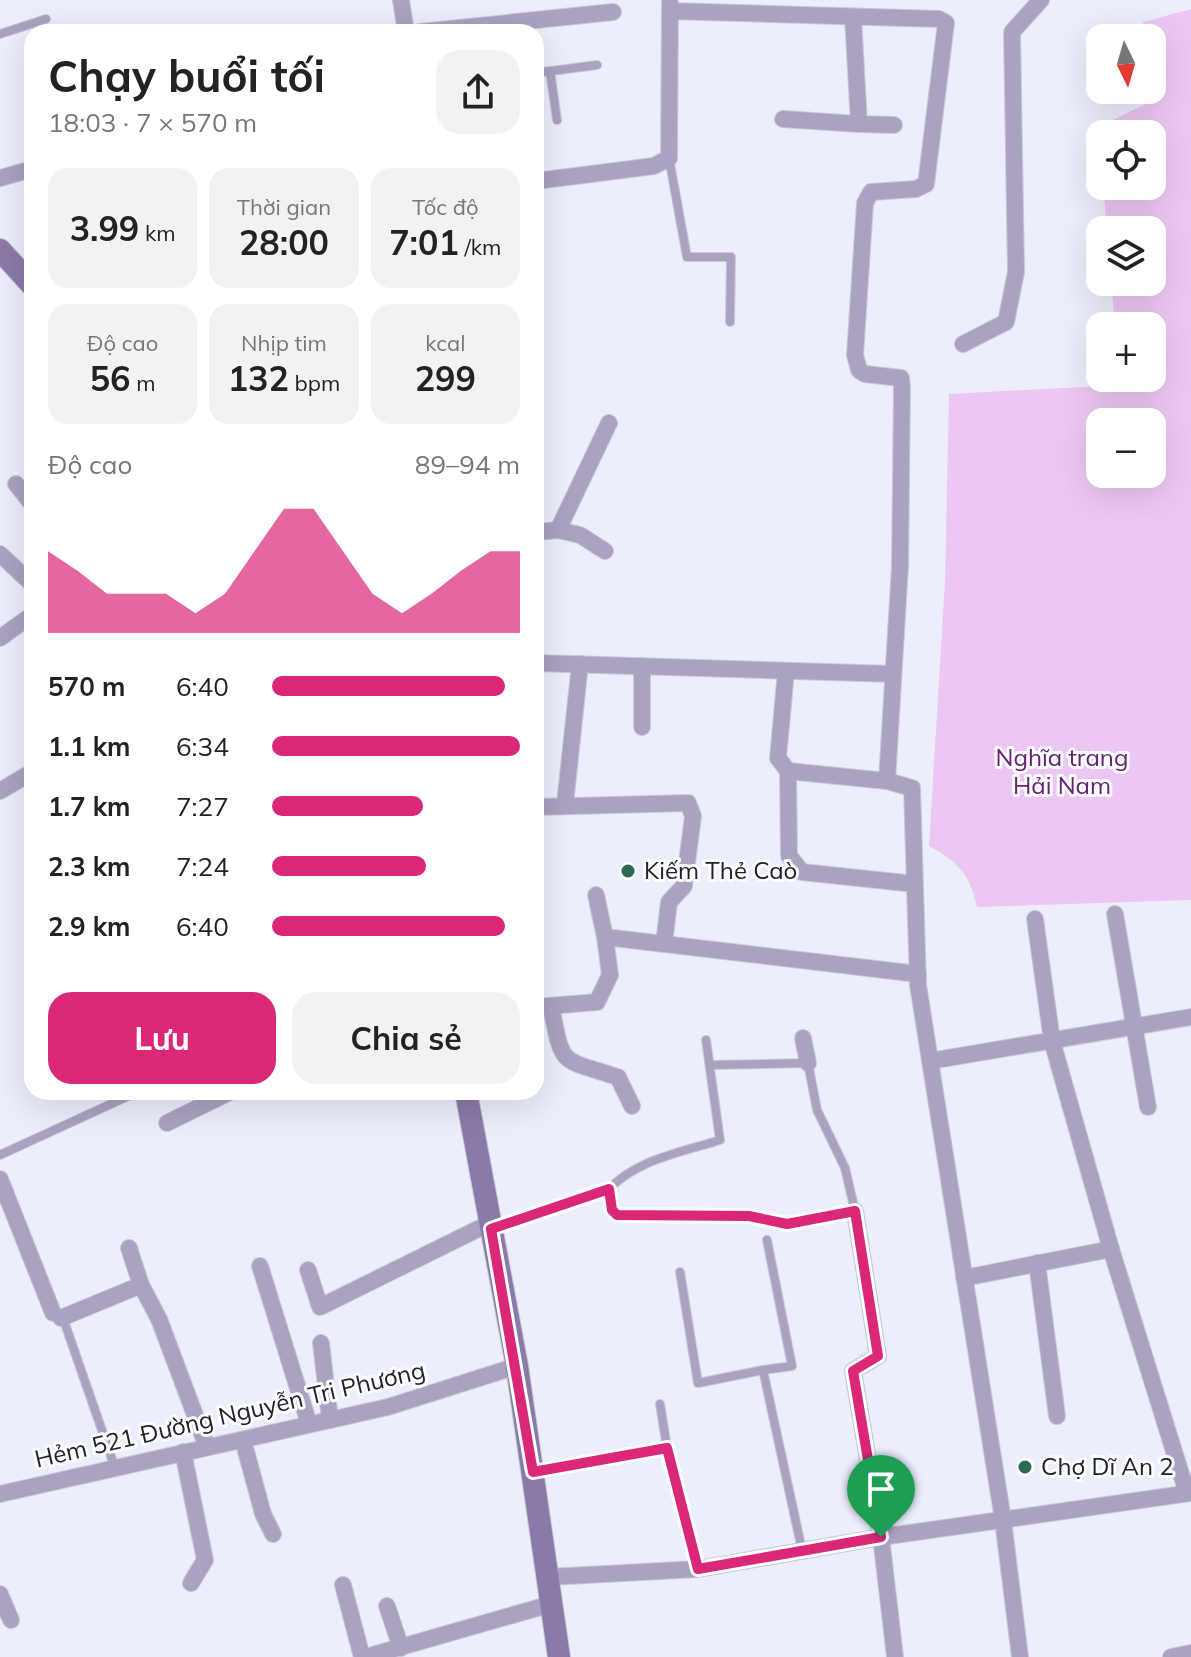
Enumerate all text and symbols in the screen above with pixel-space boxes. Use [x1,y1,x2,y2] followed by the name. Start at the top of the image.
[1086,24,1166,104] north arrow
[1086,24,1166,488] map controls
[48,48,325,103] text: Chạy buổi tối
[436,50,520,134] button: share
[48,106,257,139] text: 18:03 · 7 × 570 m
[1086,120,1166,200] button: locate
[237,193,331,221] text: Thời gian
[412,193,479,221] text: Tốc độ
[70,207,139,250] text: 3.99
[1086,216,1166,296] button: layers
[139,219,176,247] text: km
[239,221,329,264] text: 28:00
[389,221,459,264] text: 7:01
[459,233,501,261] text: /km
[1086,312,1166,392] button: +
[87,329,158,357] text: Độ cao
[241,329,327,357] text: Nhịp tim
[425,329,465,357] text: kcal
[90,357,131,400] text: 56
[228,357,289,400] text: 132
[415,357,476,400] text: 299
[131,369,156,397] text: m
[289,369,340,397] text: bpm
[1086,408,1166,488] button: −
[48,448,132,481] text: Độ cao
[415,448,520,481] text: 89–94 m
[48,670,125,703] text: 570 m
[176,670,229,703] text: 6:40
[48,730,131,763] text: 1.1 km
[176,730,229,763] text: 6:34
[996,742,1128,800] park label: Nghĩa trang Hải Nam
[48,790,131,823] text: 1.7 km
[176,790,229,823] text: 7:27
[48,850,131,883] text: 2.3 km
[176,850,229,883] text: 7:24
[644,855,797,885] place label: Kiếm Thẻ Caò
[619,862,637,880] marker: Kiếm Thẻ Caò
[48,910,131,943] text: 2.9 km
[176,910,229,943] text: 6:40
[48,992,276,1084] button: Lưu
[292,992,520,1084] button: Chia sẻ
[32,1354,428,1474] street label: Hẻm 521 Đường Nguyễn Tri Phương
[1041,1451,1174,1481] place label: Chợ Dĩ An 2
[847,1455,915,1537] pin
[1016,1458,1034,1476] marker: Chợ Dĩ An 2
[859,1467,903,1511] icon: arrive

